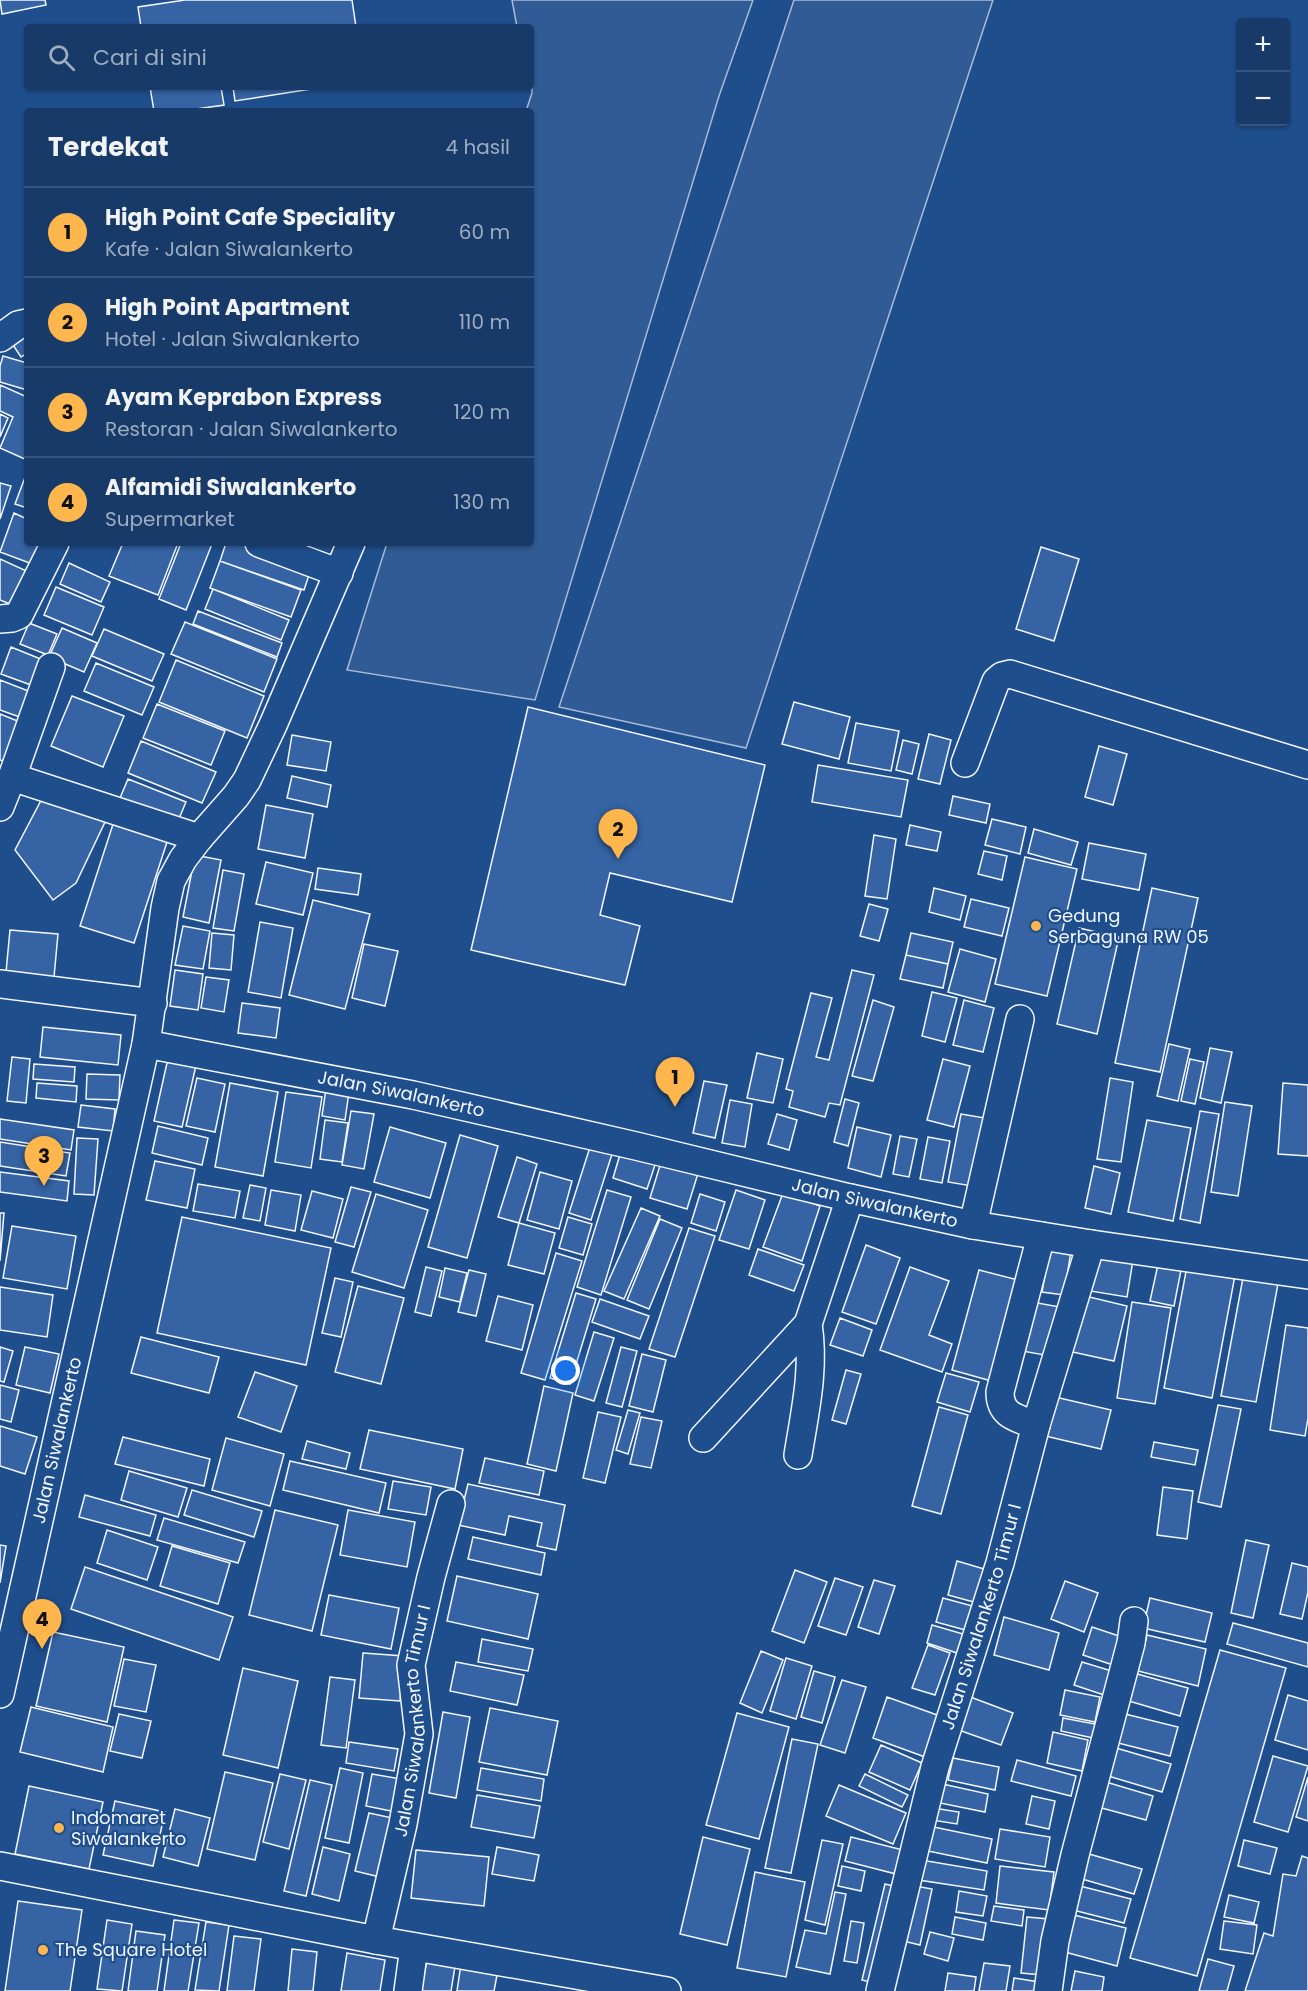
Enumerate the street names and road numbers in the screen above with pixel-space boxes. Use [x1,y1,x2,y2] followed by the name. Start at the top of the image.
[316,1064,487,1123] street label: Jalan Siwalankerto
[789,1171,960,1233] street label: Jalan Siwalankerto
[26,1355,87,1526] street label: Jalan Siwalankerto
[935,1501,1027,1733] street label: Jalan Siwalankerto Timur I
[387,1602,436,1839] street label: Jalan Siwalankerto Timur I

